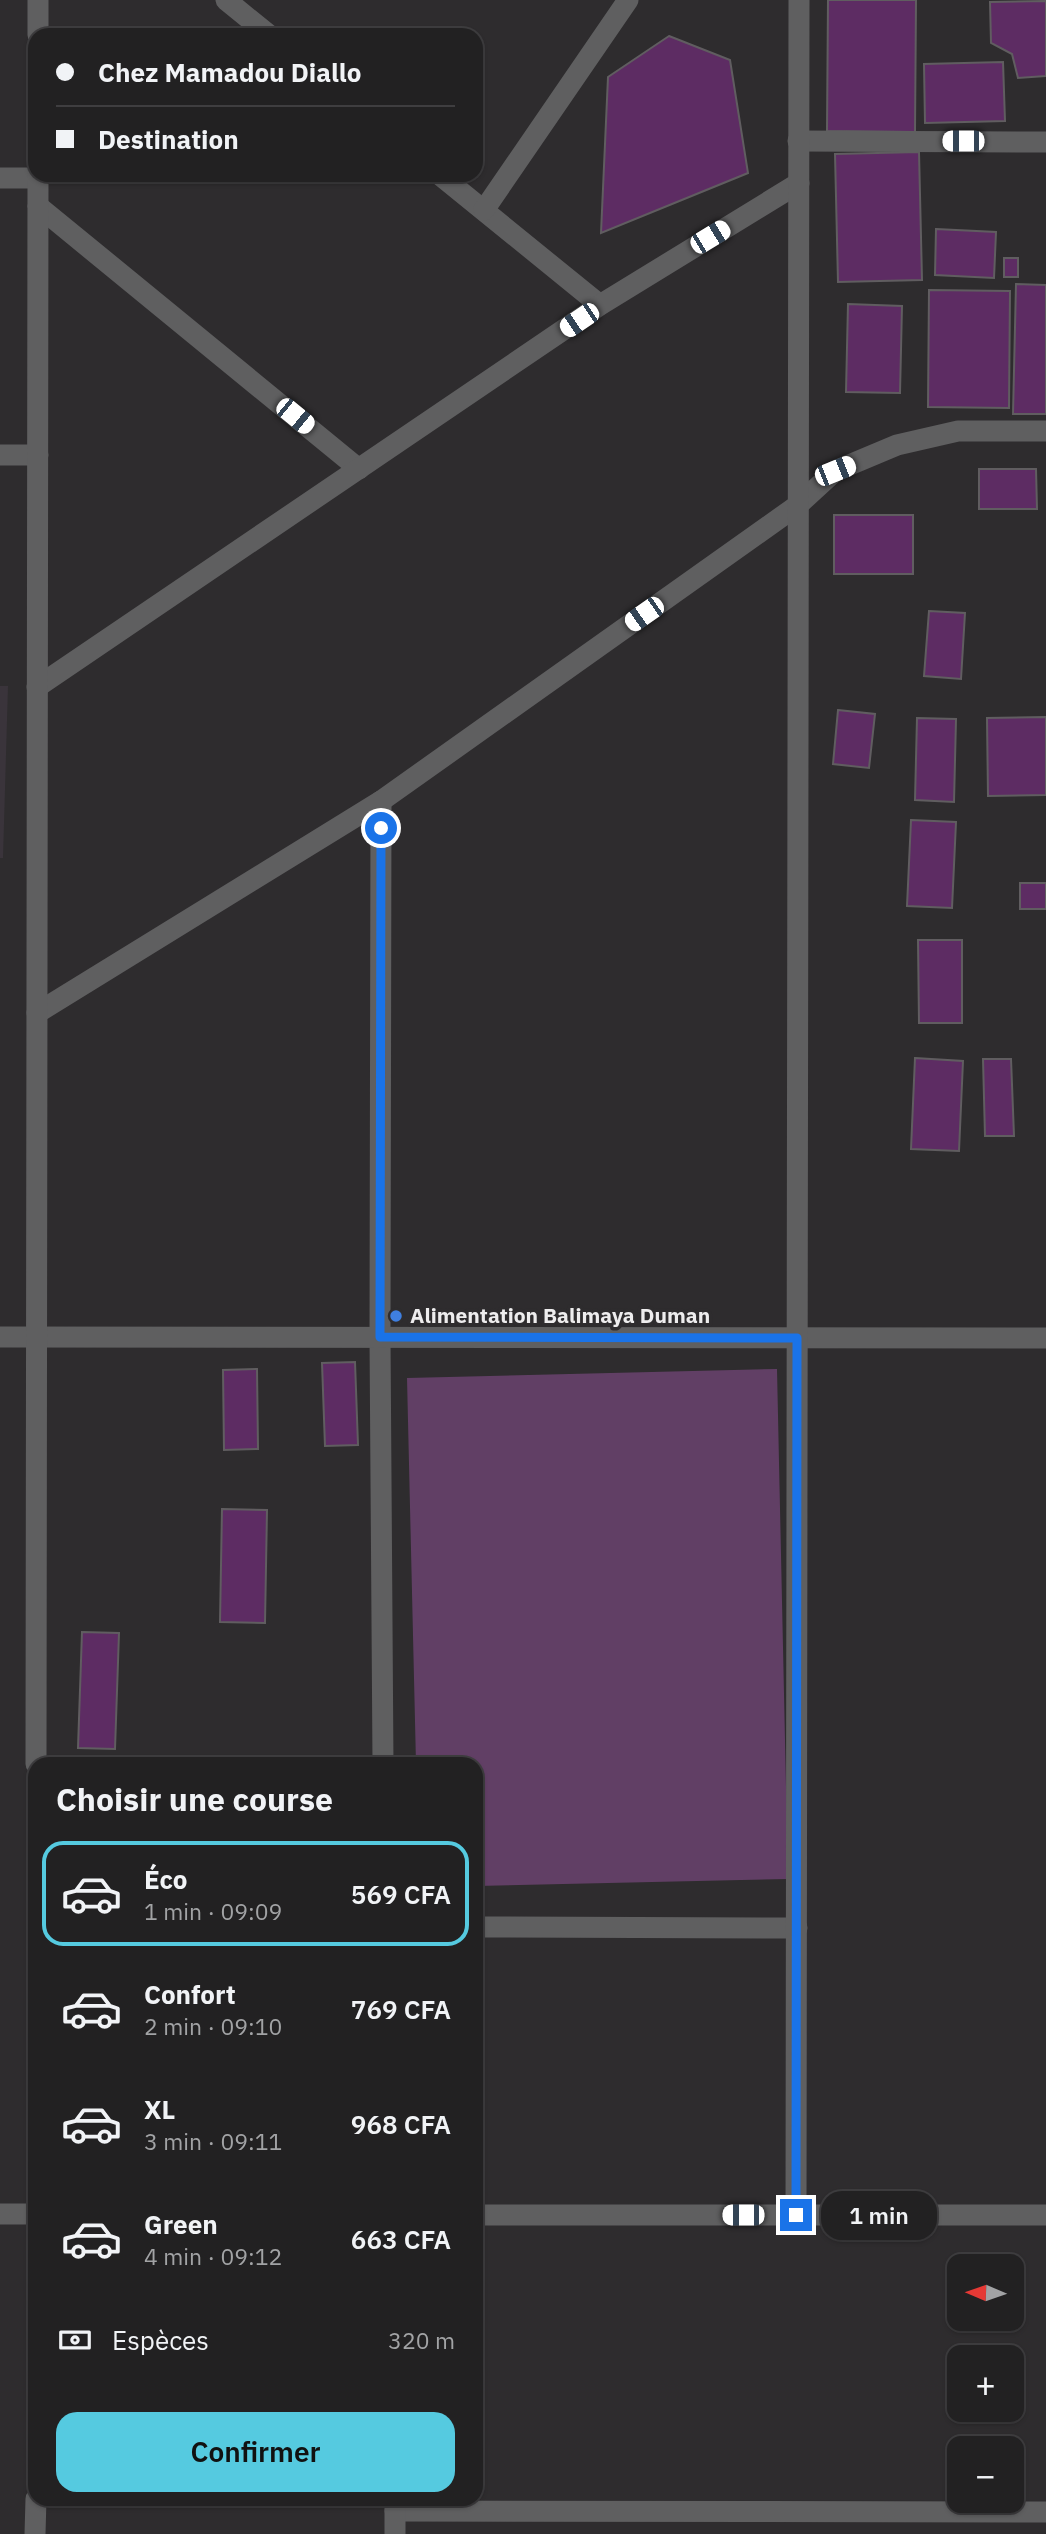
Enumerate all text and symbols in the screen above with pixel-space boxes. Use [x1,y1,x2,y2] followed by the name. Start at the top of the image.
[98,55,361,89] text: Chez Mamadou Diallo
[98,122,239,156] text: Destination
[943,131,985,152] car
[687,217,734,257] car
[556,300,603,340] car
[273,395,318,437] car
[812,453,859,489] car
[621,593,668,635] car
[365,812,397,844] route start
[410,1301,710,1329] place label: Alimentation Balimaya Duman
[388,1308,404,1324] marker: Alimentation Balimaya Duman
[56,1778,333,1820] text: Choisir une course
[60,1862,123,1925] icon: car
[144,1862,188,1896] text: Éco
[351,1877,451,1911] text: 569 CFA
[144,1896,282,1926] text: 1 min · 09:09
[60,1977,123,2040] icon: car
[144,1977,236,2011] text: Confort
[351,1992,451,2026] text: 769 CFA
[144,2011,282,2041] text: 2 min · 09:10
[60,2092,123,2155] icon: car
[144,2092,175,2126] text: XL
[351,2107,451,2141] text: 968 CFA
[144,2126,282,2156] text: 3 min · 09:11
[820,2190,936,2240] callout: 1 min
[780,2199,812,2231] route end
[849,2200,909,2230] text: 1 min
[723,2205,765,2226] car
[60,2207,123,2270] icon: car
[144,2207,218,2241] text: Green
[351,2222,451,2256] text: 663 CFA
[144,2241,282,2271] text: 4 min · 09:12
[947,2254,1024,2331] north arrow
[947,2254,1024,2513] map controls
[56,2321,94,2359] icon: cash
[112,2323,209,2357] text: Espèces
[388,2325,455,2355] text: 320 m
[947,2345,1024,2422] button: +
[56,2412,455,2492] button: Confirmer
[947,2436,1024,2513] button: −

